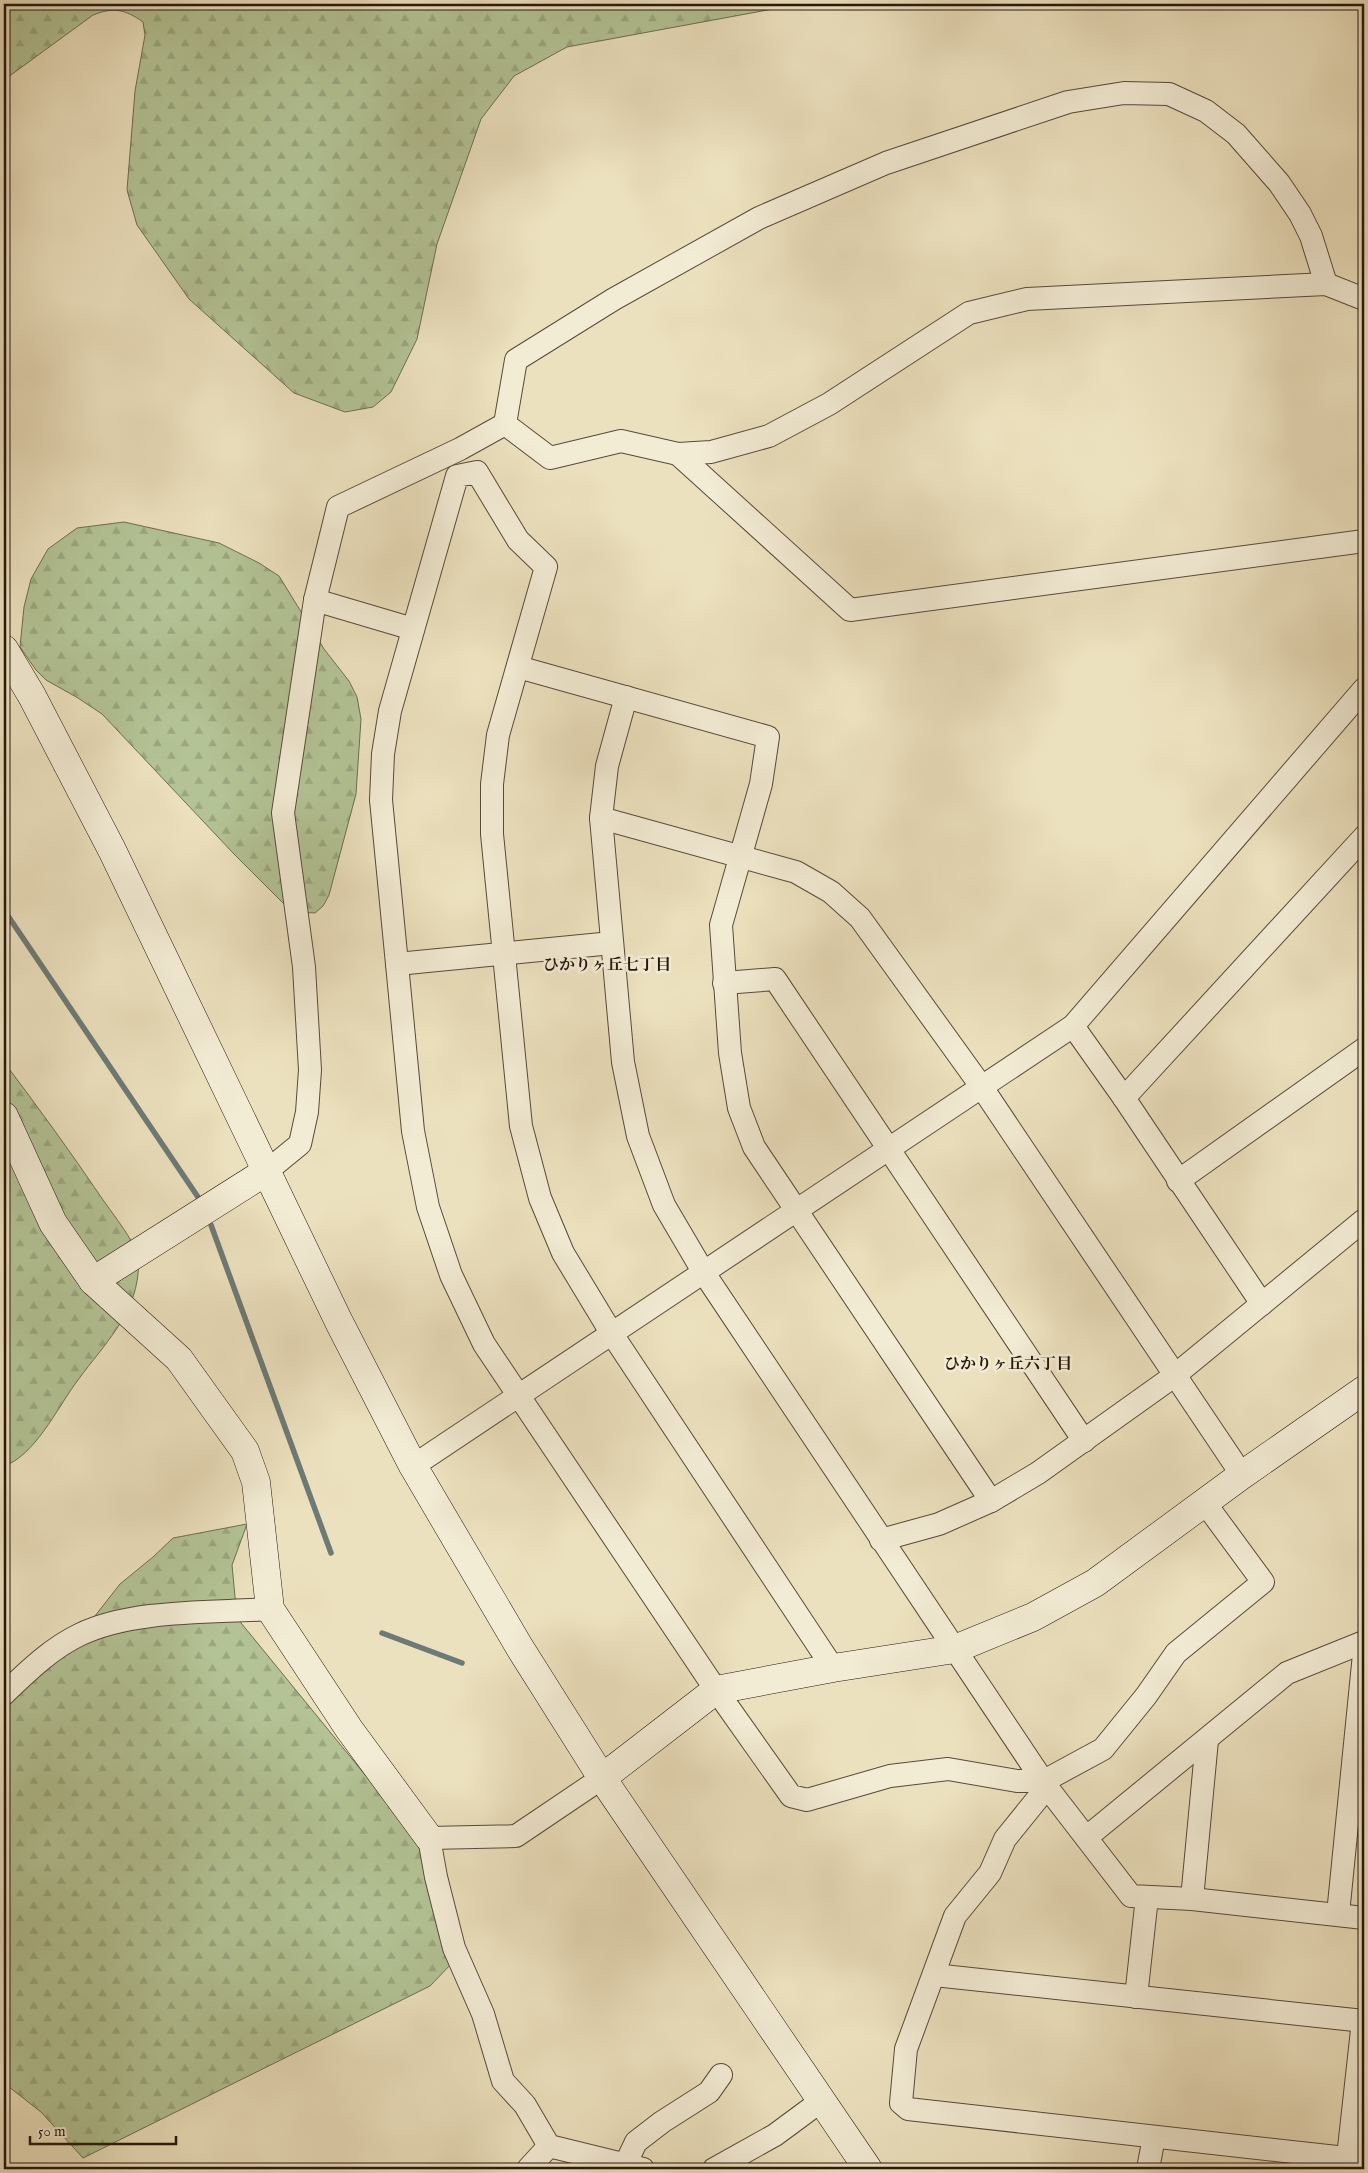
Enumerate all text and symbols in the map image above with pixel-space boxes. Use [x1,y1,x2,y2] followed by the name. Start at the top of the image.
[543,956,671,976] district label: ひかりヶ丘七丁目
[944,1355,1072,1375] district label: ひかりヶ丘六丁目
[30,2113,176,2145] scale bar
[38,2122,66,2141] text: 50 m

